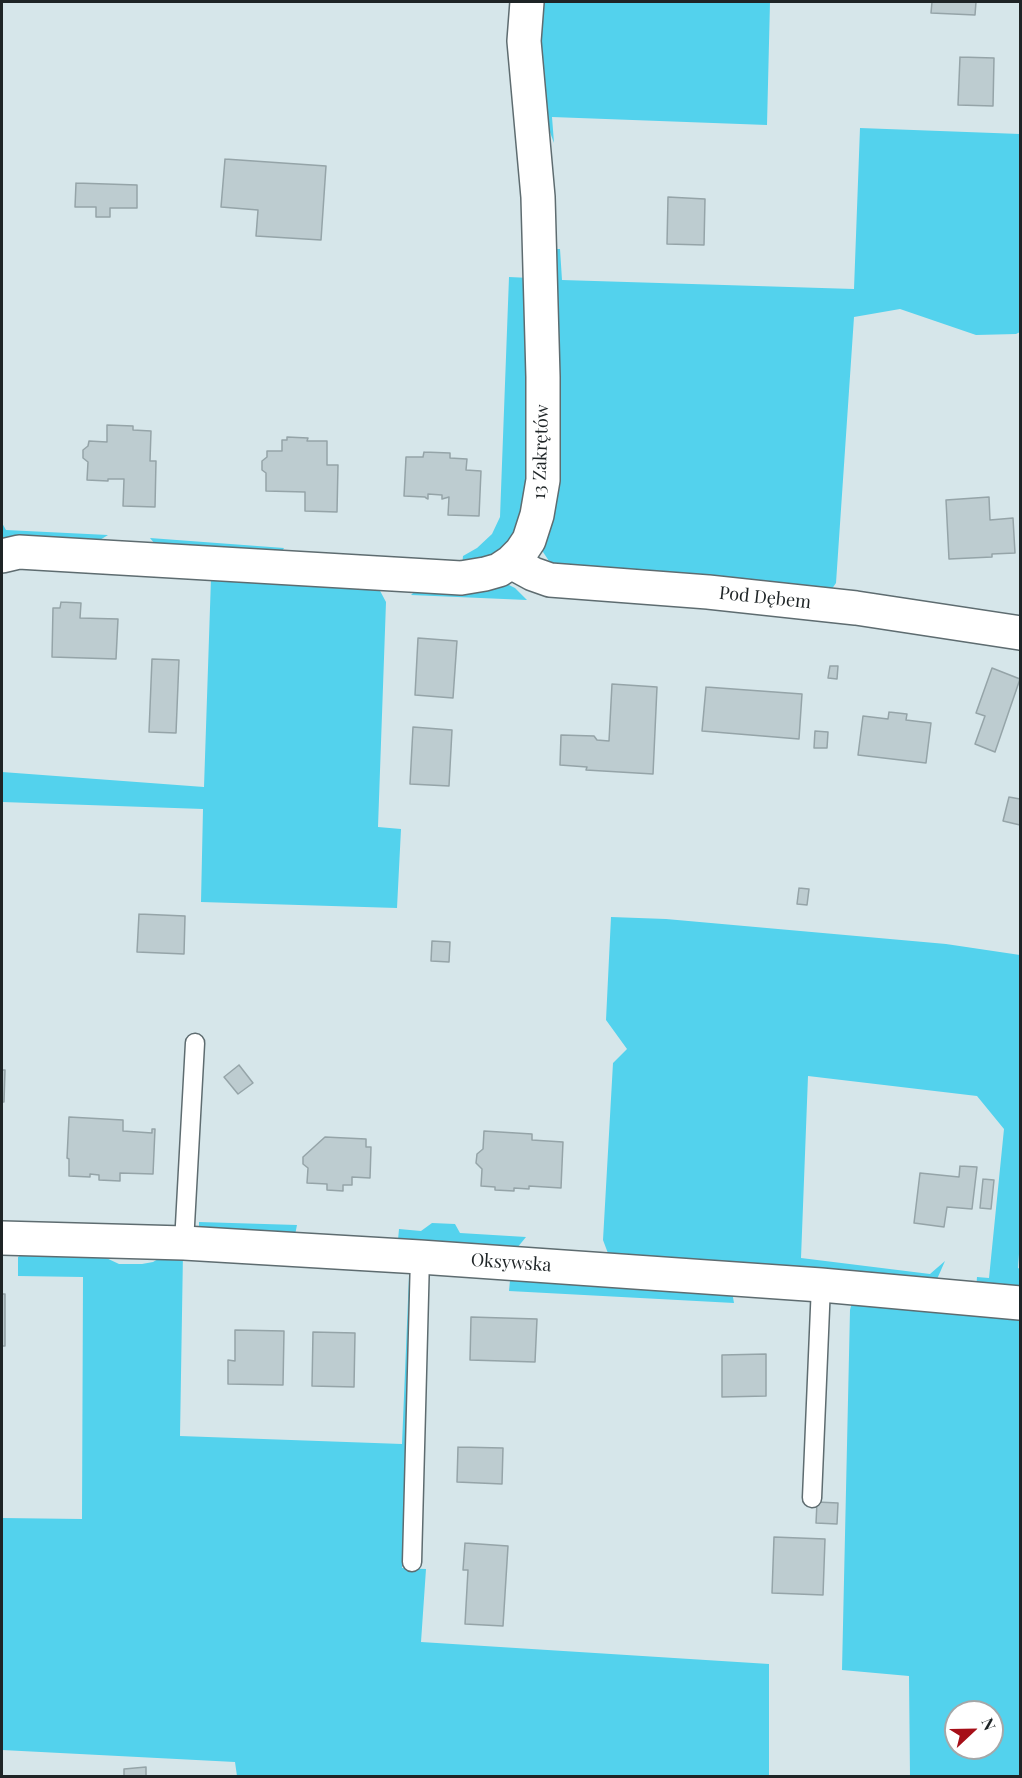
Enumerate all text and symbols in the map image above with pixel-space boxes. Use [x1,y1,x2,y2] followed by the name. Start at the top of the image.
[529,404,553,500] street label: 13 Zakrętów
[718,582,812,614] street label: Pod Dębem
[470,1249,552,1277] street label: Oksywska
[944,1700,1004,1760] north arrow
[977,1715,1001,1733] text: N

